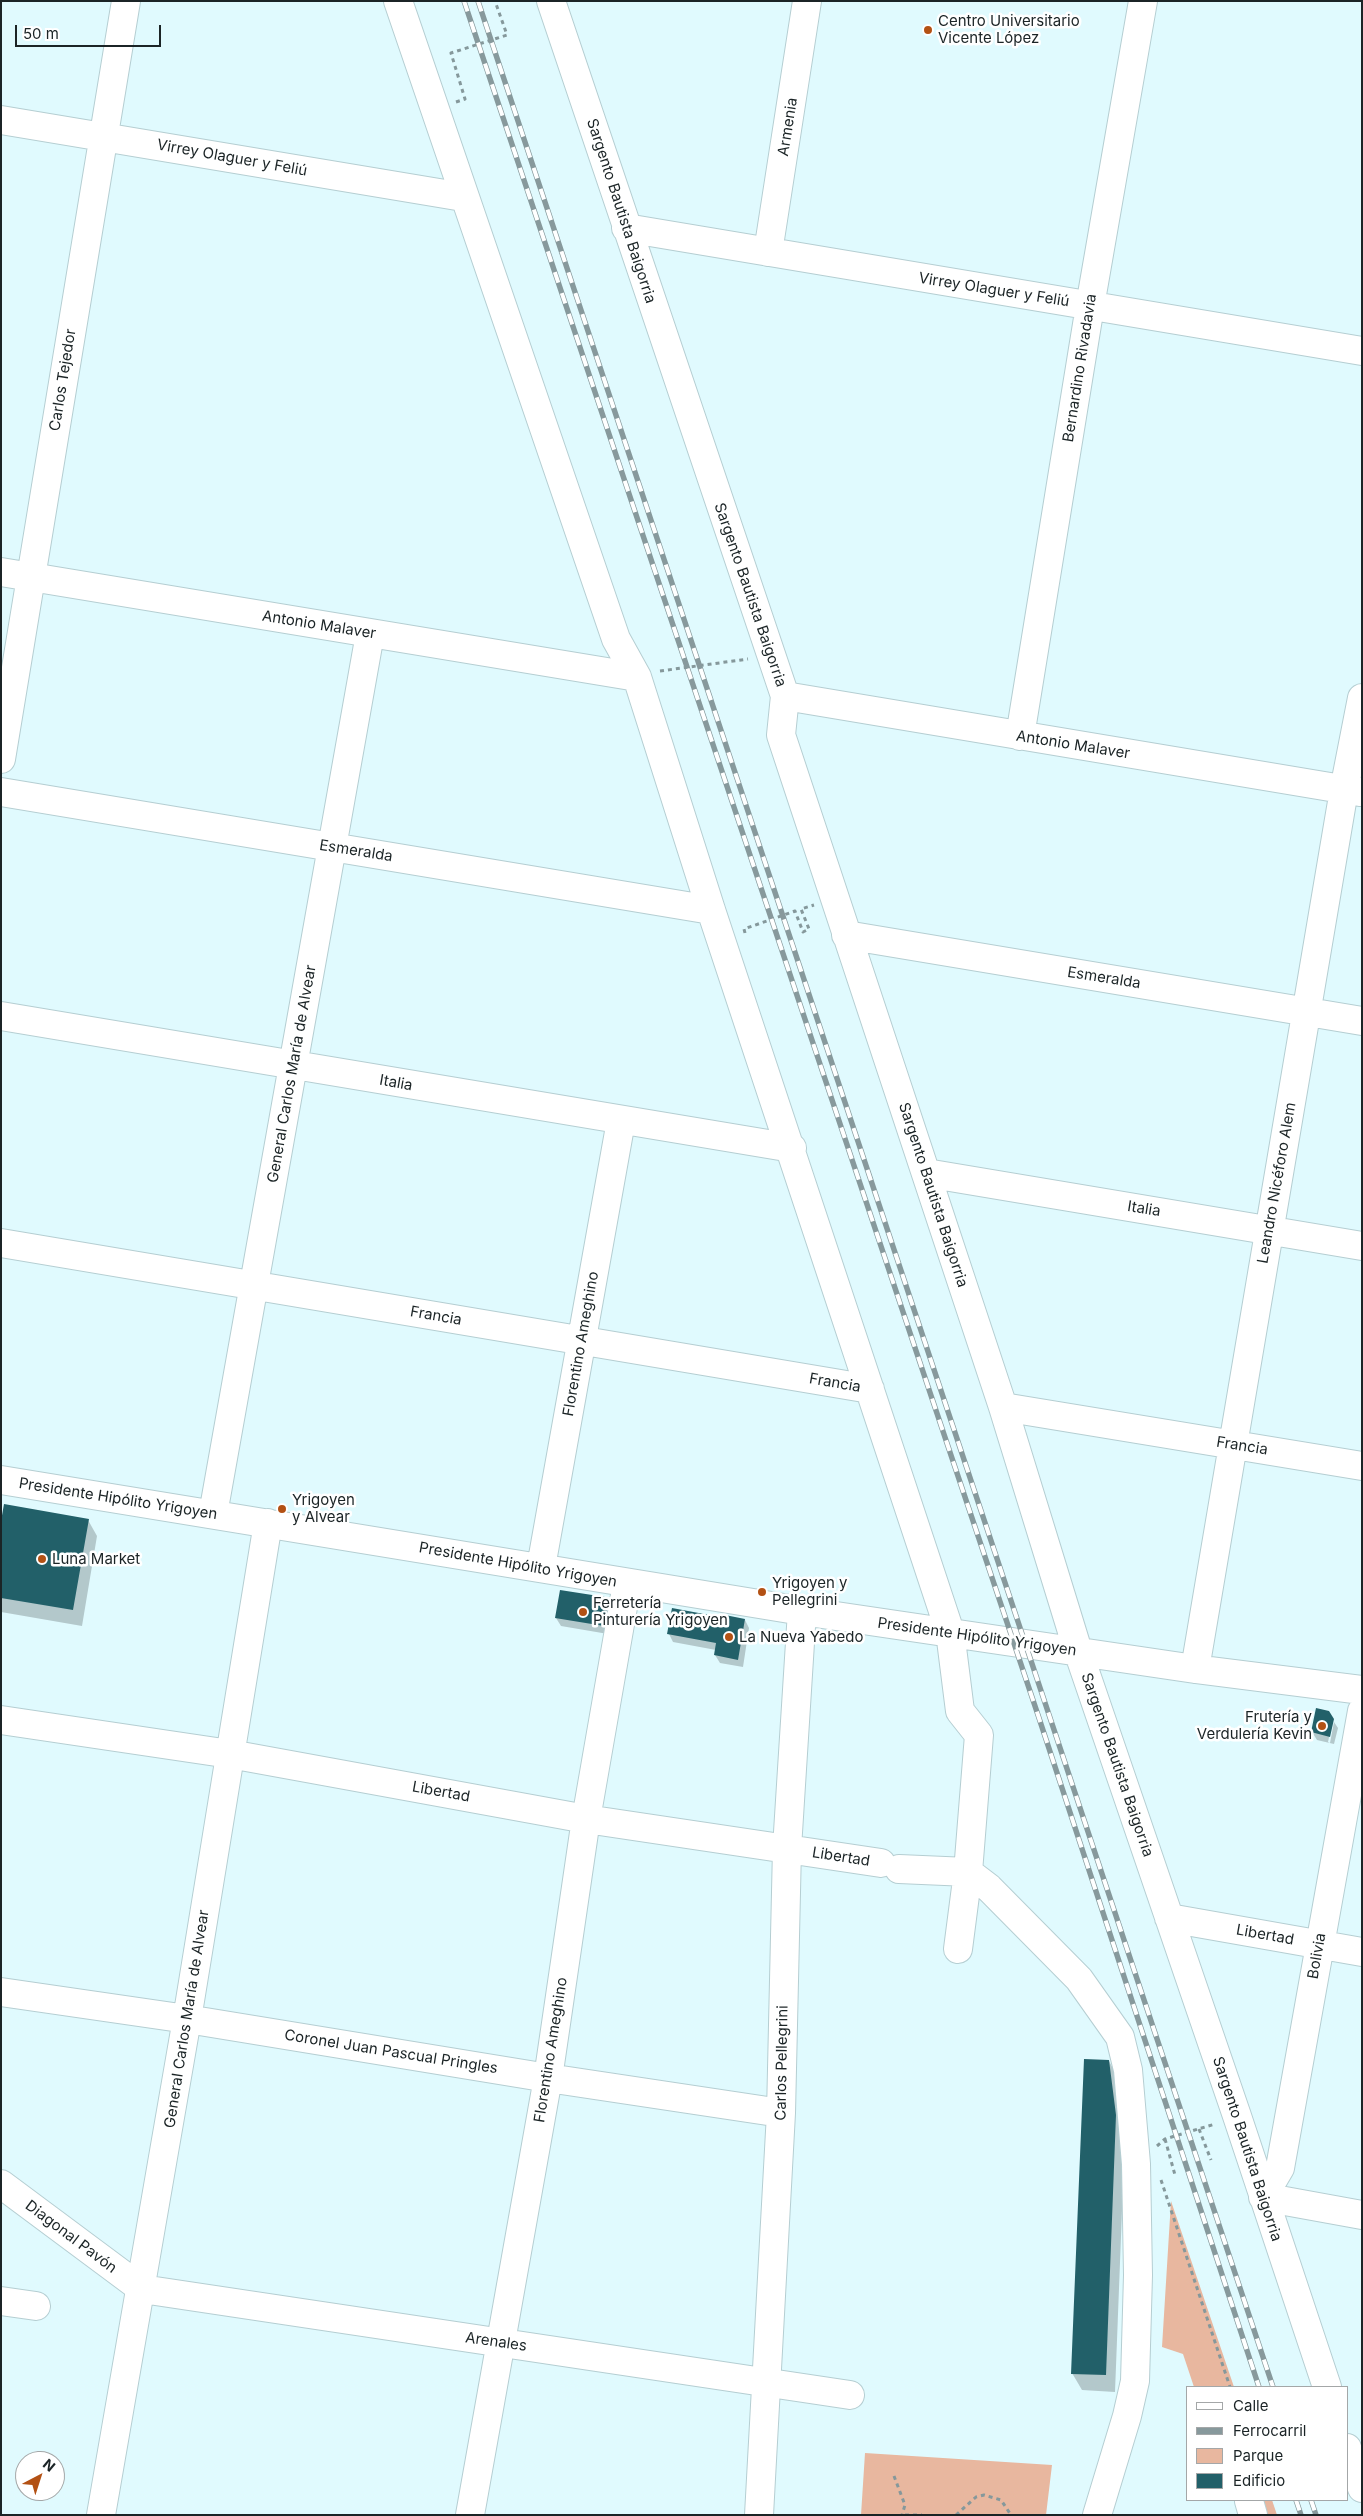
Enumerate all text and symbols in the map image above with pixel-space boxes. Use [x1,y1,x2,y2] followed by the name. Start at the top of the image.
[938,12,1080,47] place label: Centro Universitario Vicente López
[18,15,164,47] scale bar
[23,24,59,43] text: 50 m
[922,24,934,36] marker: Centro Universitario Vicente López
[774,96,802,158] street label: Armenia
[583,116,659,306] street label: Sargento Bautista Baigorria
[155,136,309,180] street label: Virrey Olaguer y Feliú
[917,269,1071,311] street label: Virrey Olaguer y Feliú
[1059,293,1101,443] street label: Bernardino Rivadavia
[46,327,80,433] street label: Carlos Tejedor
[710,501,790,689] street label: Sargento Bautista Baigorria
[261,607,377,643] street label: Antonio Malaver
[1015,727,1131,763] street label: Antonio Malaver
[318,836,394,866] street label: Esmeralda
[1066,963,1142,993] street label: Esmeralda
[264,964,320,1184] street label: General Carlos María de Alvear
[378,1071,414,1095] street label: Italia
[895,1100,971,1290] street label: Sargento Bautista Baigorria
[1254,1101,1300,1265] street label: Leandro Nicéforo Alem
[1126,1198,1162,1220] street label: Italia
[559,1270,603,1418] street label: Florentino Ameghino
[409,1303,463,1329] street label: Francia
[808,1370,862,1396] street label: Francia
[1215,1433,1269,1459] street label: Francia
[17,1474,219,1524] street label: Presidente Hipólito Yrigoyen
[292,1491,355,1526] place label: Yrigoyen y Alvear
[276,1503,288,1515] marker: Yrigoyen y Alvear
[418,1539,618,1591] street label: Presidente Hipólito Yrigoyen
[52,1550,140,1568] place label: Luna Market
[36,1553,48,1565] marker: Luna Market
[772,1574,847,1609] place label: Yrigoyen y Pellegrini
[756,1586,768,1598] marker: Yrigoyen y Pellegrini
[593,1594,728,1629] place label: Ferretería Pinturería Yrigoyen
[577,1606,589,1618] marker: Ferretería Pinturería Yrigoyen
[876,1614,1078,1660] street label: Presidente Hipólito Yrigoyen
[739,1628,863,1646] place label: La Nueva Yabedo
[723,1631,735,1643] marker: La Nueva Yabedo
[1077,1671,1157,1859] street label: Sargento Bautista Baigorria
[1197,1708,1312,1743] place label: Frutería y Verdulería Kevin
[1316,1720,1328,1732] marker: Frutería y Verdulería Kevin
[411,1778,471,1806] street label: Libertad
[811,1844,871,1870] street label: Libertad
[161,1908,213,2130] street label: General Carlos María de Alvear
[1235,1921,1295,1949] street label: Libertad
[1304,1932,1330,1980] street label: Bolivia
[531,1976,571,2124] street label: Florentino Ameghino
[772,2005,792,2121] street label: Carlos Pellegrini
[283,2026,499,2078] street label: Coronel Juan Pascual Pringles
[1209,2054,1285,2244] street label: Sargento Bautista Baigorria
[22,2197,120,2277] street label: Diagonal Pavón
[464,2329,528,2355] street label: Arenales
[1186,2386,1348,2501] legend
[1233,2396,1268,2415] text: Calle
[1233,2421,1306,2440] text: Ferrocarril
[1233,2446,1283,2465] text: Parque
[15,2451,65,2501] north arrow
[40,2455,59,2475] text: N
[1233,2471,1285,2490] text: Edificio

